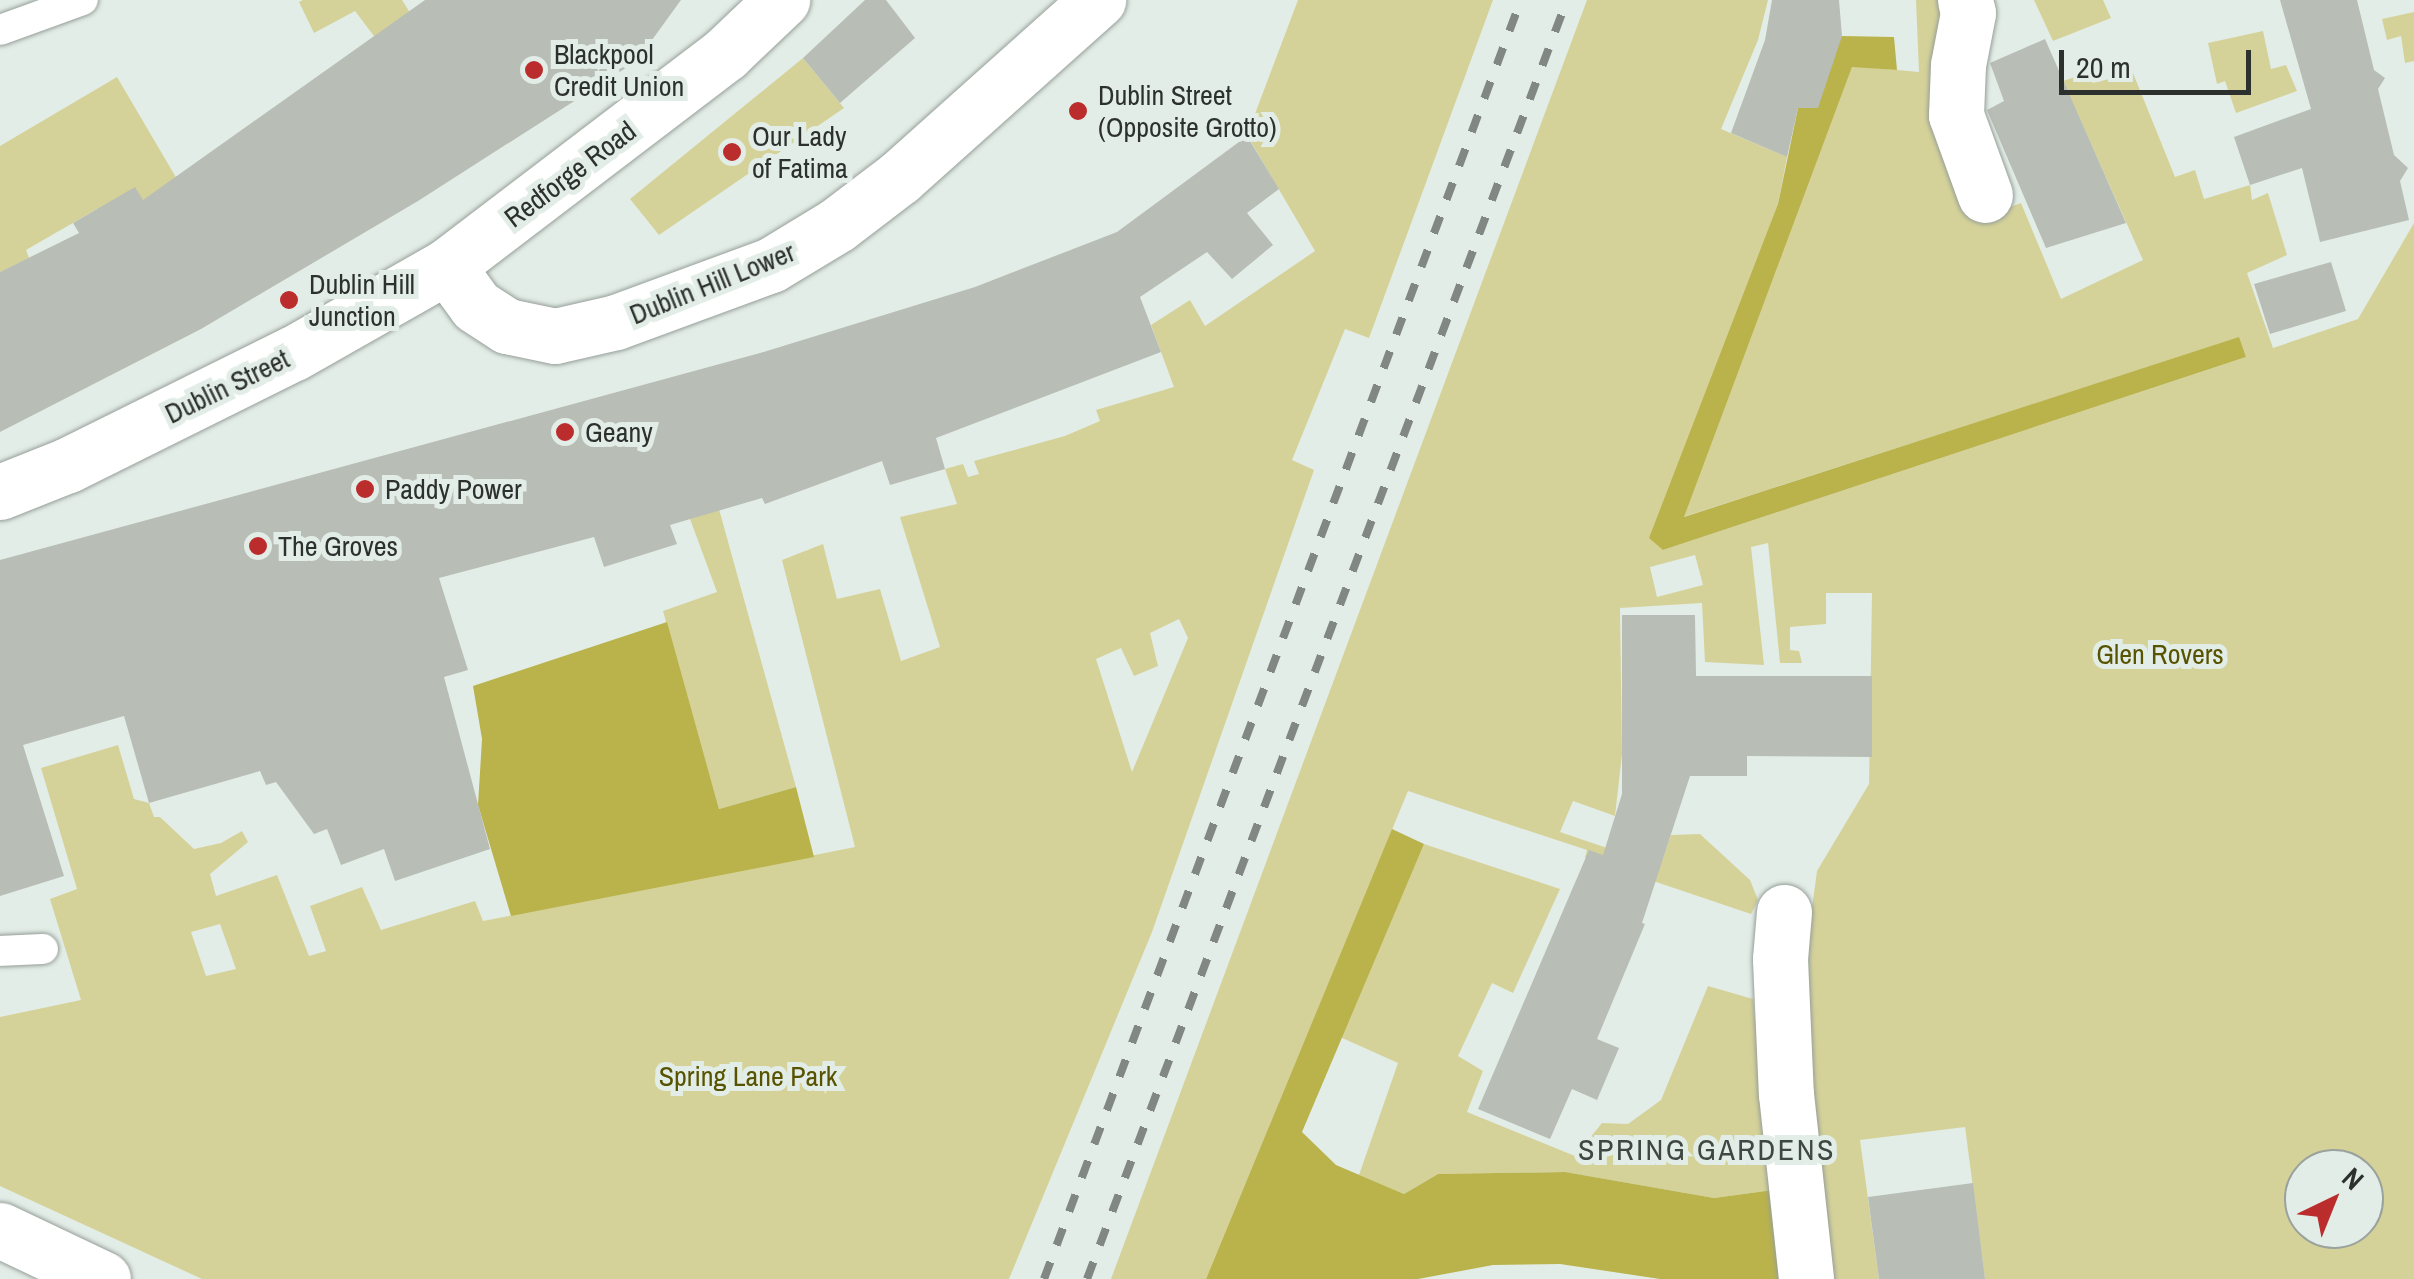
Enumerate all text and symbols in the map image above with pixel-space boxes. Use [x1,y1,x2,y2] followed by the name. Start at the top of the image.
[2064,30,2256,92] scale bar
[554,37,684,103] place label: Blackpool Credit Union
[2076,47,2131,87] text: 20 m
[523,59,545,81] marker: Blackpool Credit Union
[1098,78,1277,144] place label: Dublin Street (Opposite Grotto)
[1067,100,1089,122] marker: Dublin Street (Opposite Grotto)
[498,114,642,234] street label: Redforge Road
[752,119,848,185] place label: Our Lady of Fatima
[721,141,743,163] marker: Our Lady of Fatima
[625,235,799,331] street label: Dublin Hill Lower
[309,267,415,333] place label: Dublin Hill Junction
[278,289,300,311] marker: Dublin Hill Junction
[159,342,295,430] street label: Dublin Street
[585,415,653,449] place label: Geany
[554,421,576,443] marker: Geany
[385,472,522,506] place label: Paddy Power
[354,478,376,500] marker: Paddy Power
[278,529,398,563] place label: The Groves
[247,535,269,557] marker: The Groves
[2096,637,2224,671] park label: Glen Rovers
[659,1059,837,1093] park label: Spring Lane Park
[1578,1131,1836,1167] district label: SPRING GARDENS
[2284,1149,2384,1249] north arrow
[2334,1159,2372,1198] text: N

